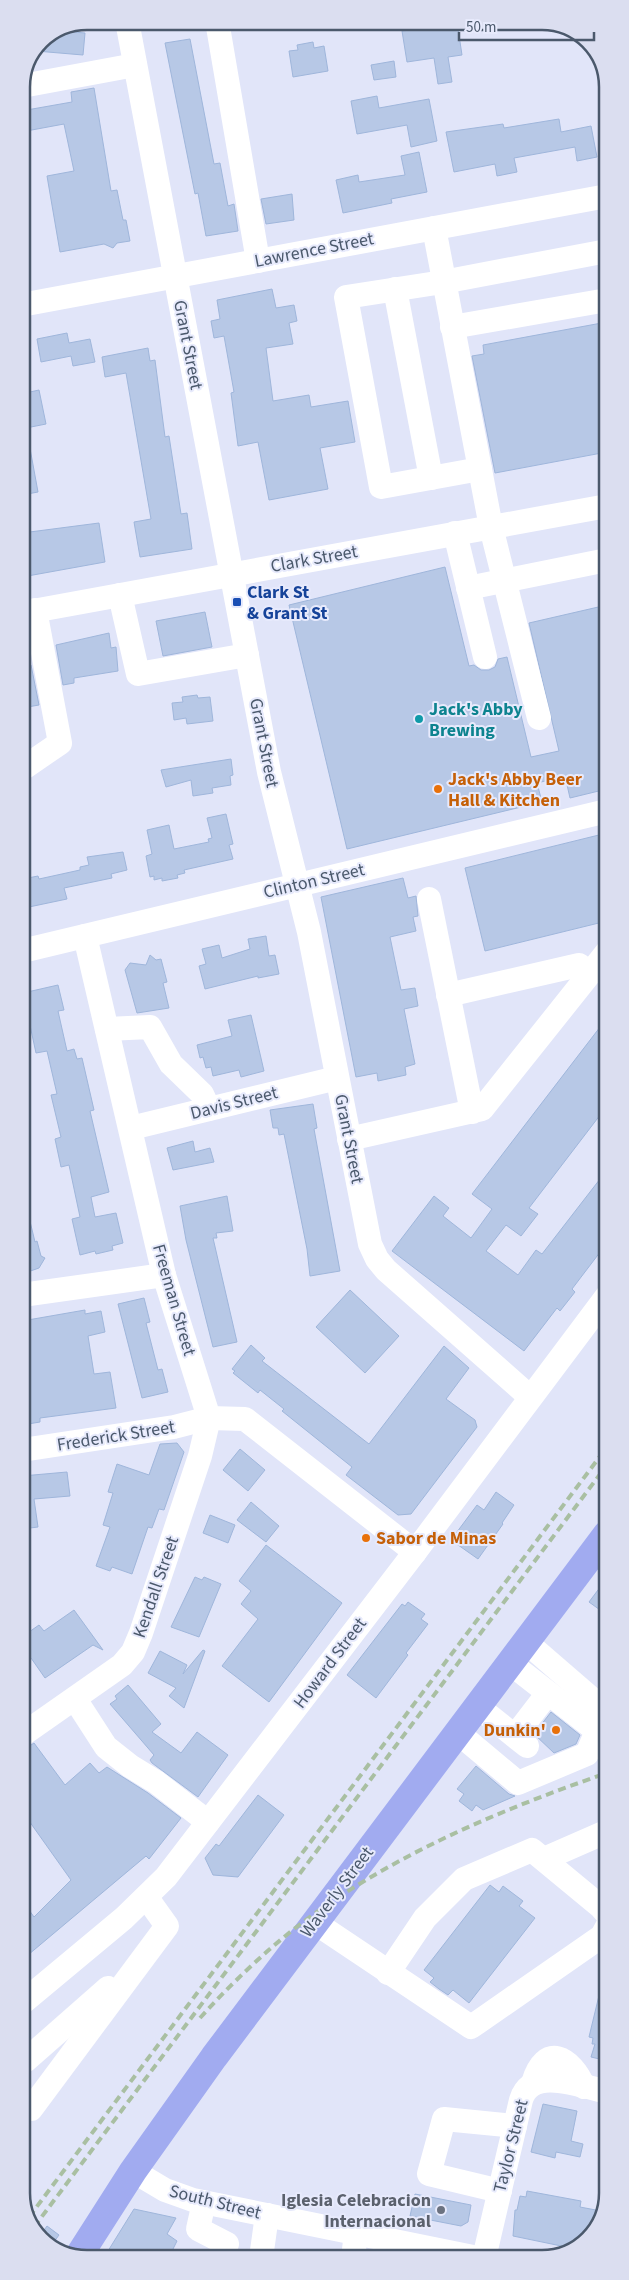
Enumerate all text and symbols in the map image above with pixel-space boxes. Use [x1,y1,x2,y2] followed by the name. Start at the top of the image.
[459,10,594,42] scale bar
[466,17,496,38] text: 50 m
[252,226,376,274] street label: Lawrence Street
[167,298,209,392] street label: Grant Street
[269,539,359,579] street label: Clark Street
[247,580,328,626] place label: Clark St & Grant St
[231,596,243,608] marker: Clark St & Grant St
[243,696,285,790] street label: Grant Street
[429,697,523,743] place label: Jack's Abby Brewing
[413,713,425,725] marker: Jack's Abby Brewing
[448,767,583,813] place label: Jack's Abby Beer Hall & Kitchen
[432,783,444,795] marker: Jack's Abby Beer Hall & Kitchen
[261,857,367,905] street label: Clinton Street
[188,1080,280,1126] street label: Davis Street
[328,1092,370,1186] street label: Grant Street
[146,1241,202,1359] street label: Freeman Street
[55,1414,177,1458] street label: Frederick Street
[376,1526,496,1551] place label: Sabor de Minas
[360,1532,372,1544] marker: Sabor de Minas
[127,1533,185,1641] street label: Kendall Street
[288,1612,372,1714] street label: Howard Street
[484,1718,546,1743] place label: Dunkin'
[550,1724,562,1736] marker: Dunkin'
[294,1841,380,1943] street label: Waverly Street
[487,2097,535,2195] street label: Taylor Street
[167,2179,263,2225] street label: South Street
[281,2188,431,2234] place label: Iglesia Celebracion Internacional
[435,2204,447,2216] marker: Iglesia Celebracion Internacional

